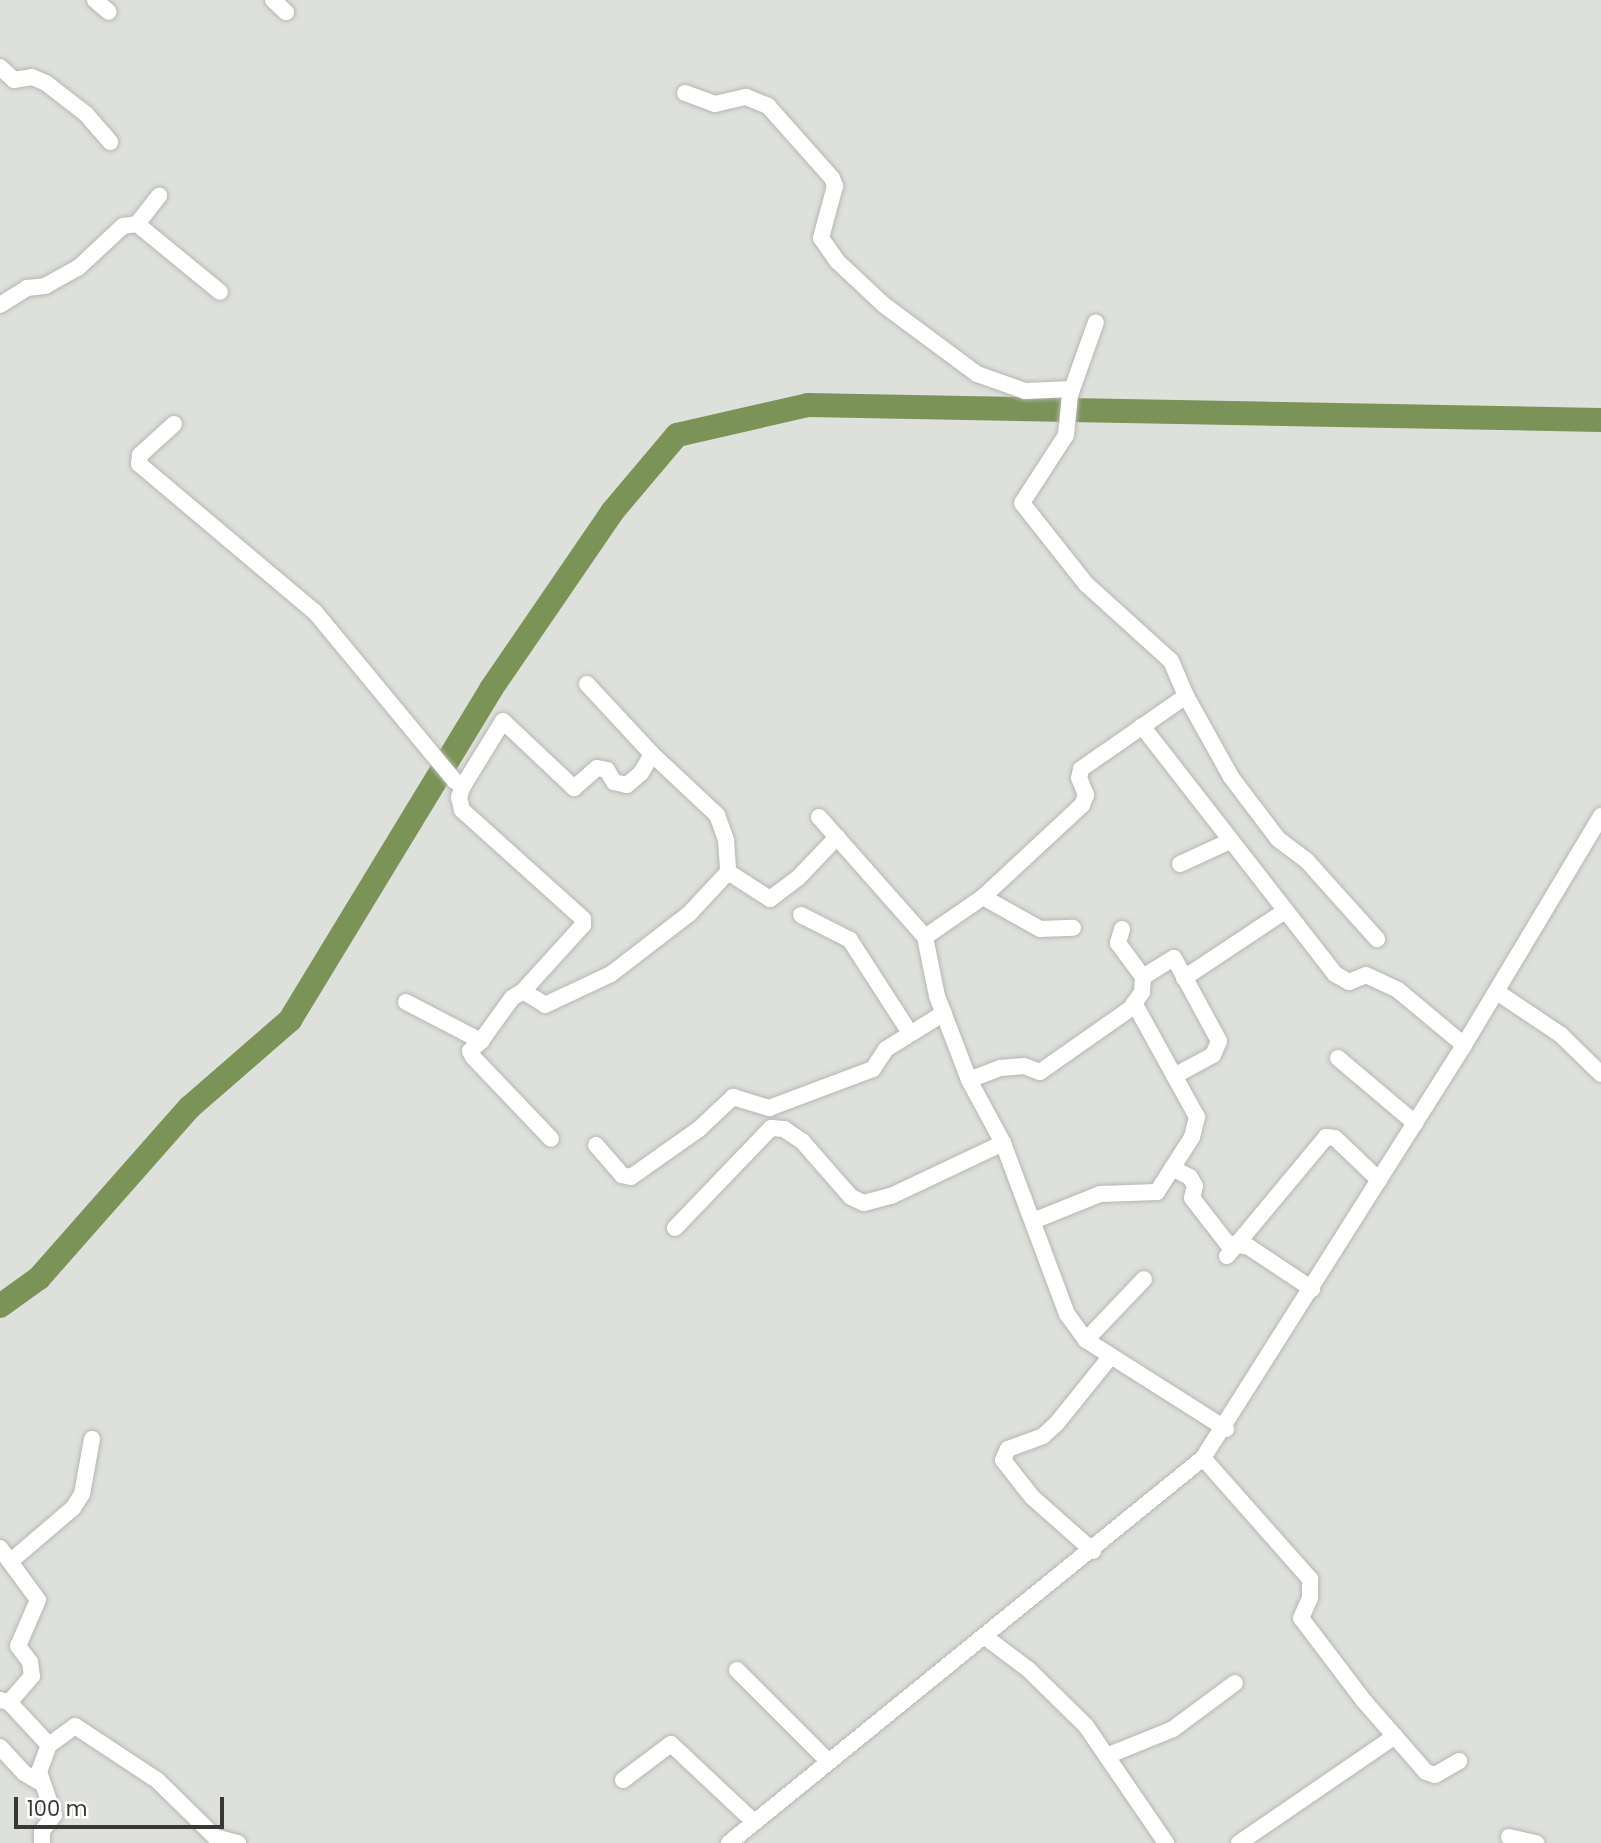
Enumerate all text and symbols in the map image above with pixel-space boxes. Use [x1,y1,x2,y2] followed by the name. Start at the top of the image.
[18,1784,228,1828] scale bar
[27,1794,87,1823] text: 100 m

